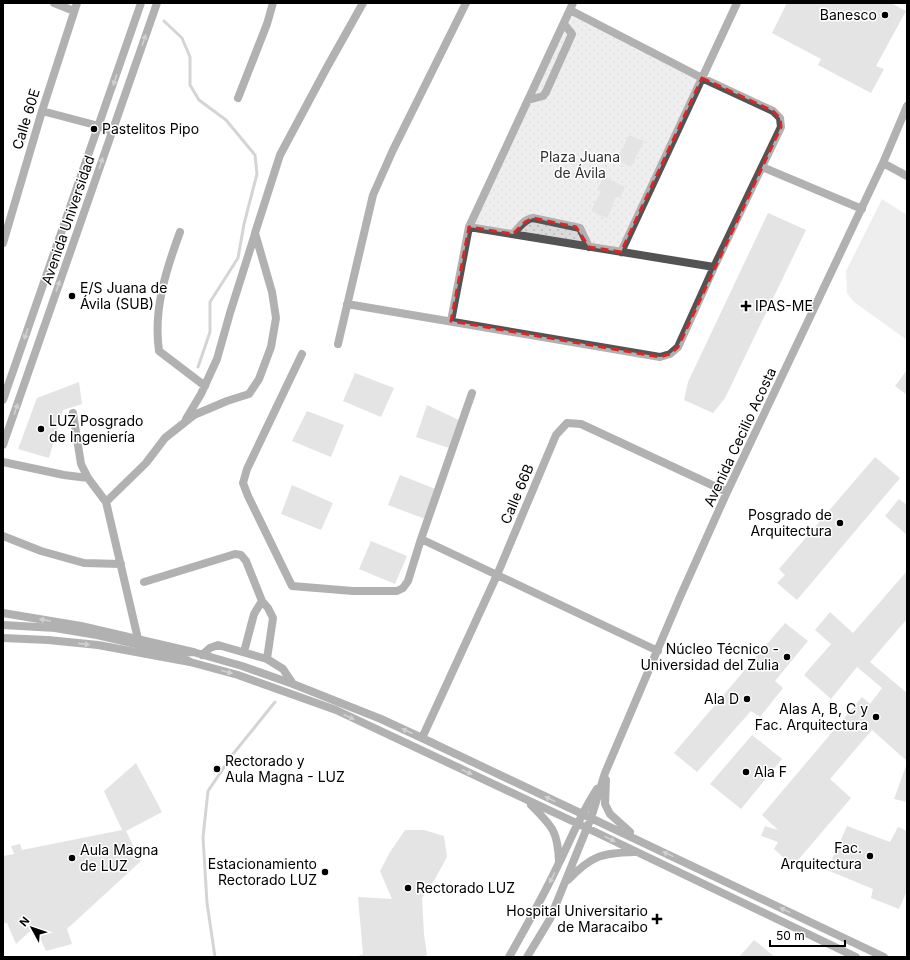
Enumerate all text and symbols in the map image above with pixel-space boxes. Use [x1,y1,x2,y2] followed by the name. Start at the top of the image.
[820,6,877,23] place label: Banesco
[880,10,890,20] marker: Banesco
[141,34,147,46] one-way arrow
[112,74,118,86] one-way arrow
[8,86,43,151] street label: Calle 60E
[102,120,199,137] place label: Pastelitos Pipo
[89,124,99,134] marker: Pastelitos Pipo
[540,148,620,181] park label: Plaza Juana de Ávila
[37,153,98,287] street label: Avenida Universidad
[98,157,104,169] one-way arrow
[56,279,62,291] one-way arrow
[80,279,167,312] place label: E/S Juana de Ávila (SUB)
[67,291,77,301] marker: E/S Juana de Ávila (SUB)
[755,297,813,314] place label: IPAS-ME
[740,300,752,312] marker: IPAS-ME
[22,329,28,341] one-way arrow
[700,365,779,509] street label: Avenida Cecilio Acosta
[13,402,19,414] one-way arrow
[49,412,143,445] place label: LUZ Posgrado de Ingeniería
[36,424,46,434] marker: LUZ Posgrado de Ingeniería
[496,461,537,526] street label: Calle 66B
[748,506,832,539] place label: Posgrado de Arquitectura
[835,518,845,528] marker: Posgrado de Arquitectura
[39,617,51,623] one-way arrow
[78,640,90,647] one-way arrow
[640,640,779,673] place label: Núcleo Técnico - Universidad del Zulia
[782,652,792,662] marker: Núcleo Técnico - Universidad del Zulia
[222,669,234,675] one-way arrow
[704,690,739,707] place label: Ala D
[742,694,752,704] marker: Ala D
[755,700,868,733] place label: Alas A, B, C y Fac. Arquitectura
[871,712,881,722] marker: Alas A, B, C y Fac. Arquitectura
[344,714,355,720] one-way arrow
[402,728,413,734] one-way arrow
[225,752,345,785] place label: Rectorado y Aula Magna - LUZ
[754,763,787,780] place label: Ala F
[212,764,222,774] marker: Rectorado y Aula Magna - LUZ
[741,767,751,777] marker: Ala F
[461,769,472,775] one-way arrow
[544,796,556,802] one-way arrow
[604,836,616,842] one-way arrow
[780,839,862,872] place label: Fac. Arquitectura
[80,841,158,874] place label: Aula Magna de LUZ
[662,851,674,857] one-way arrow
[865,851,875,861] marker: Fac. Arquitectura
[67,853,77,863] marker: Aula Magna de LUZ
[208,855,317,888] place label: Estacionamiento Rectorado LUZ
[320,867,330,877] marker: Estacionamiento Rectorado LUZ
[549,872,555,884] one-way arrow
[416,879,515,896] place label: Rectorado LUZ
[403,883,413,893] marker: Rectorado LUZ
[506,902,648,935] place label: Hospital Universitario de Maracaibo
[780,907,791,913] one-way arrow
[12,908,52,948] north arrow
[651,913,663,925] marker: Hospital Universitario de Maracaibo
[16,914,32,929] text: N
[770,922,845,948] scale bar
[776,928,805,943] text: 50 m

